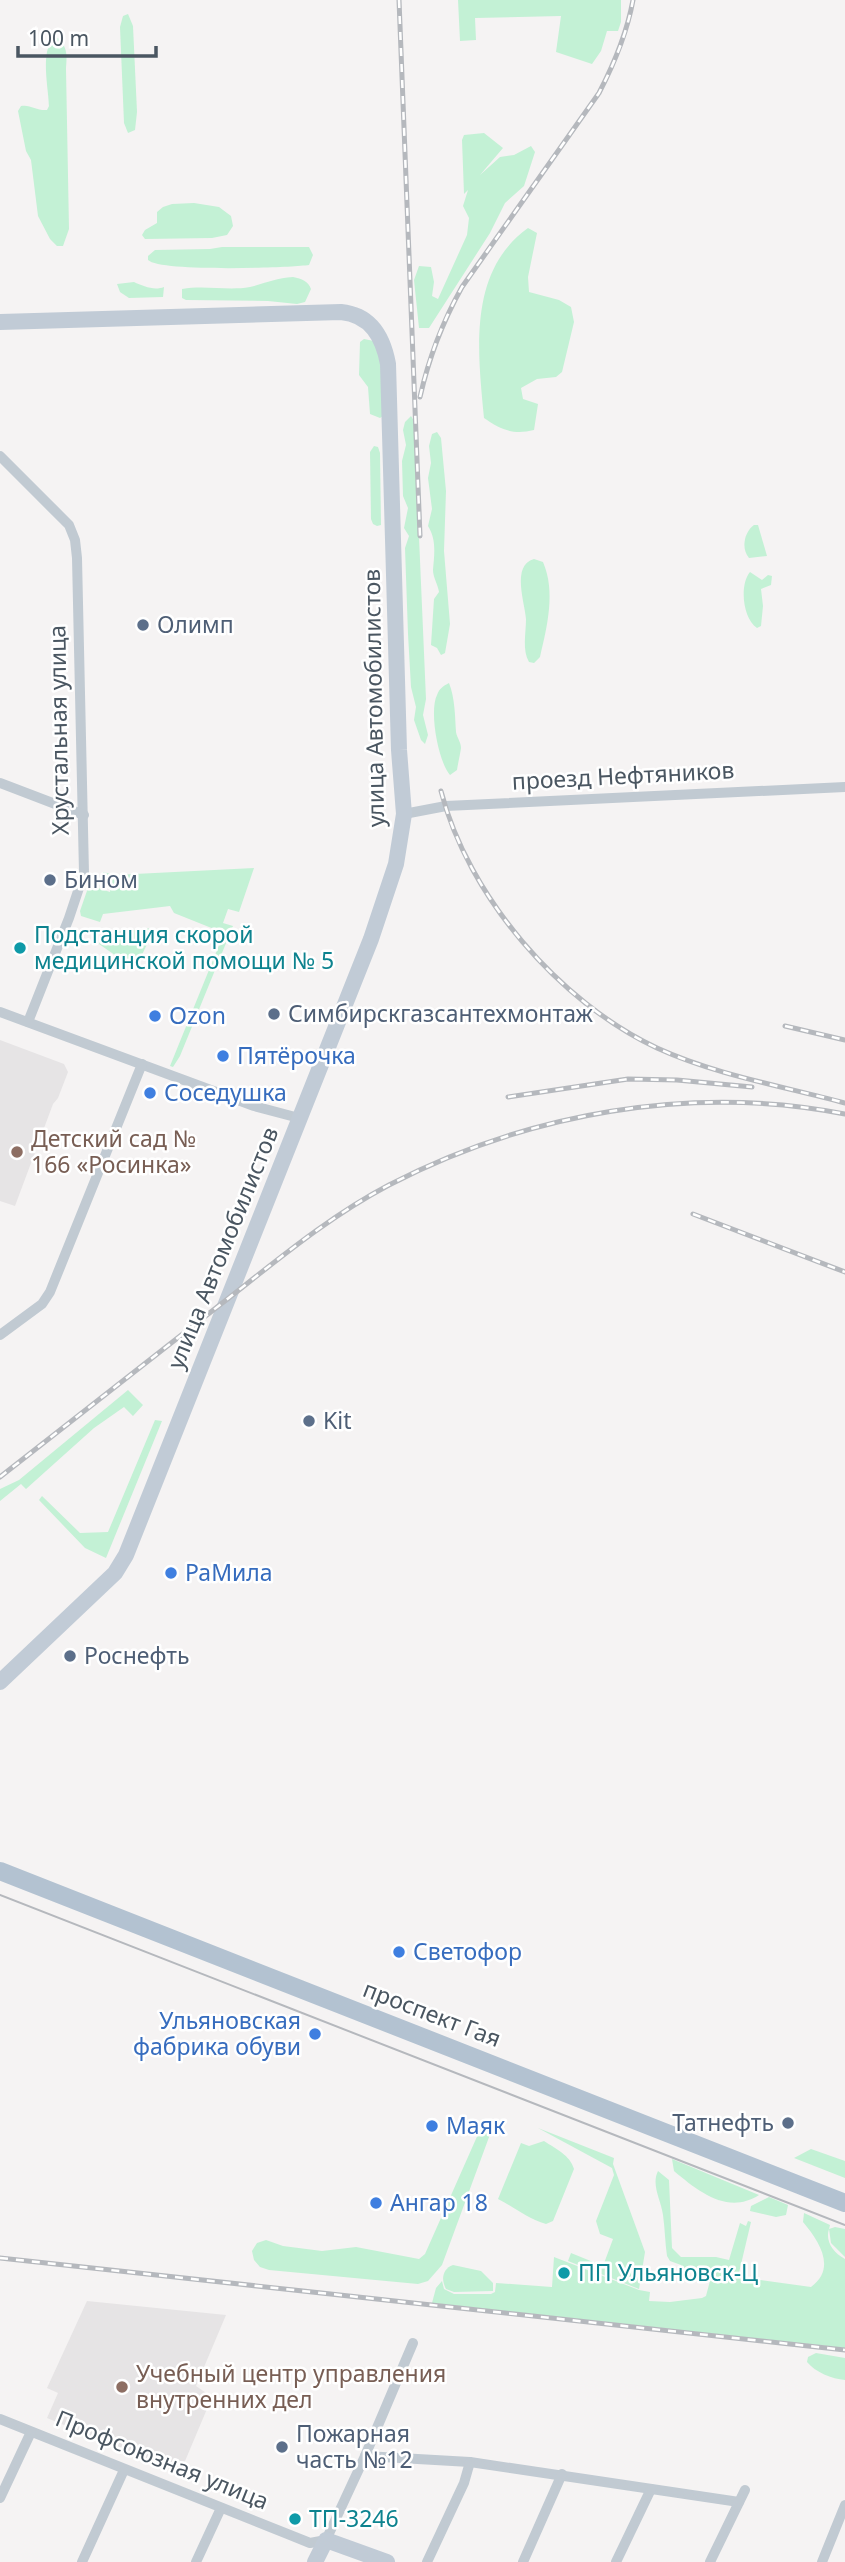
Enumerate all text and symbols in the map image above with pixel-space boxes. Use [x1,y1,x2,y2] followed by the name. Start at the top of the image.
[18,14,156,58] scale bar
[28,24,89,52] text: 100 m
[355,569,391,827] street label: улица Автомобилистов
[157,608,234,640] place label: Олимп
[135,617,151,633] marker: Олимп
[40,625,76,835] street label: Хрустальная улица
[511,753,735,797] street label: проезд Нефтяников
[64,863,138,895] place label: Бином
[42,872,58,888] marker: Бином
[34,918,334,976] place label: Подстанция скорой медицинской помощи № 5
[12,940,28,956] marker: Подстанция скорой медицинской помощи № 5
[288,997,593,1029] place label: Симбирскгазсантехмонтаж
[169,999,226,1031] place label: Ozon
[266,1006,282,1022] marker: Симбирскгазсантехмонтаж
[147,1008,163,1024] marker: Ozon
[237,1039,356,1071] place label: Пятёрочка
[215,1048,231,1064] marker: Пятёрочка
[164,1076,287,1108] place label: Соседушка
[142,1085,158,1101] marker: Соседушка
[31,1122,196,1180] place label: Детский сад № 166 «Росинка»
[159,1122,285,1373] street label: улица Автомобилистов
[9,1144,25,1160] marker: Детский сад № 166 «Росинка»
[323,1404,351,1436] place label: Kit
[301,1413,317,1429] marker: Kit
[185,1556,273,1588] place label: РаМила
[163,1565,179,1581] marker: РаМила
[84,1639,189,1671] place label: Роснефть
[62,1648,78,1664] marker: Роснефть
[413,1935,522,1967] place label: Светофор
[391,1944,407,1960] marker: Светофор
[359,1972,506,2054] street label: проспект Гая
[133,2004,301,2062] place label: Ульяновская фабрика обуви
[307,2026,323,2042] marker: Ульяновская фабрика обуви
[672,2106,774,2138] place label: Татнефть
[446,2109,506,2141] place label: Маяк
[780,2115,796,2131] marker: Татнефть
[424,2118,440,2134] marker: Маяк
[390,2186,488,2218] place label: Ангар 18
[368,2195,384,2211] marker: Ангар 18
[578,2256,758,2288] place label: ПП Ульяновск-Ц
[556,2265,572,2281] marker: ПП Ульяновск-Ц
[136,2357,446,2415] place label: Учебный центр управления внутренних дел
[114,2379,130,2395] marker: Учебный центр управления внутренних дел
[51,2402,274,2516] street label: Профсоюзная улица
[296,2417,413,2475] place label: Пожарная часть №12
[274,2439,290,2455] marker: Пожарная часть №12
[309,2502,399,2534] place label: ТП-3246
[287,2511,303,2527] marker: ТП-3246

